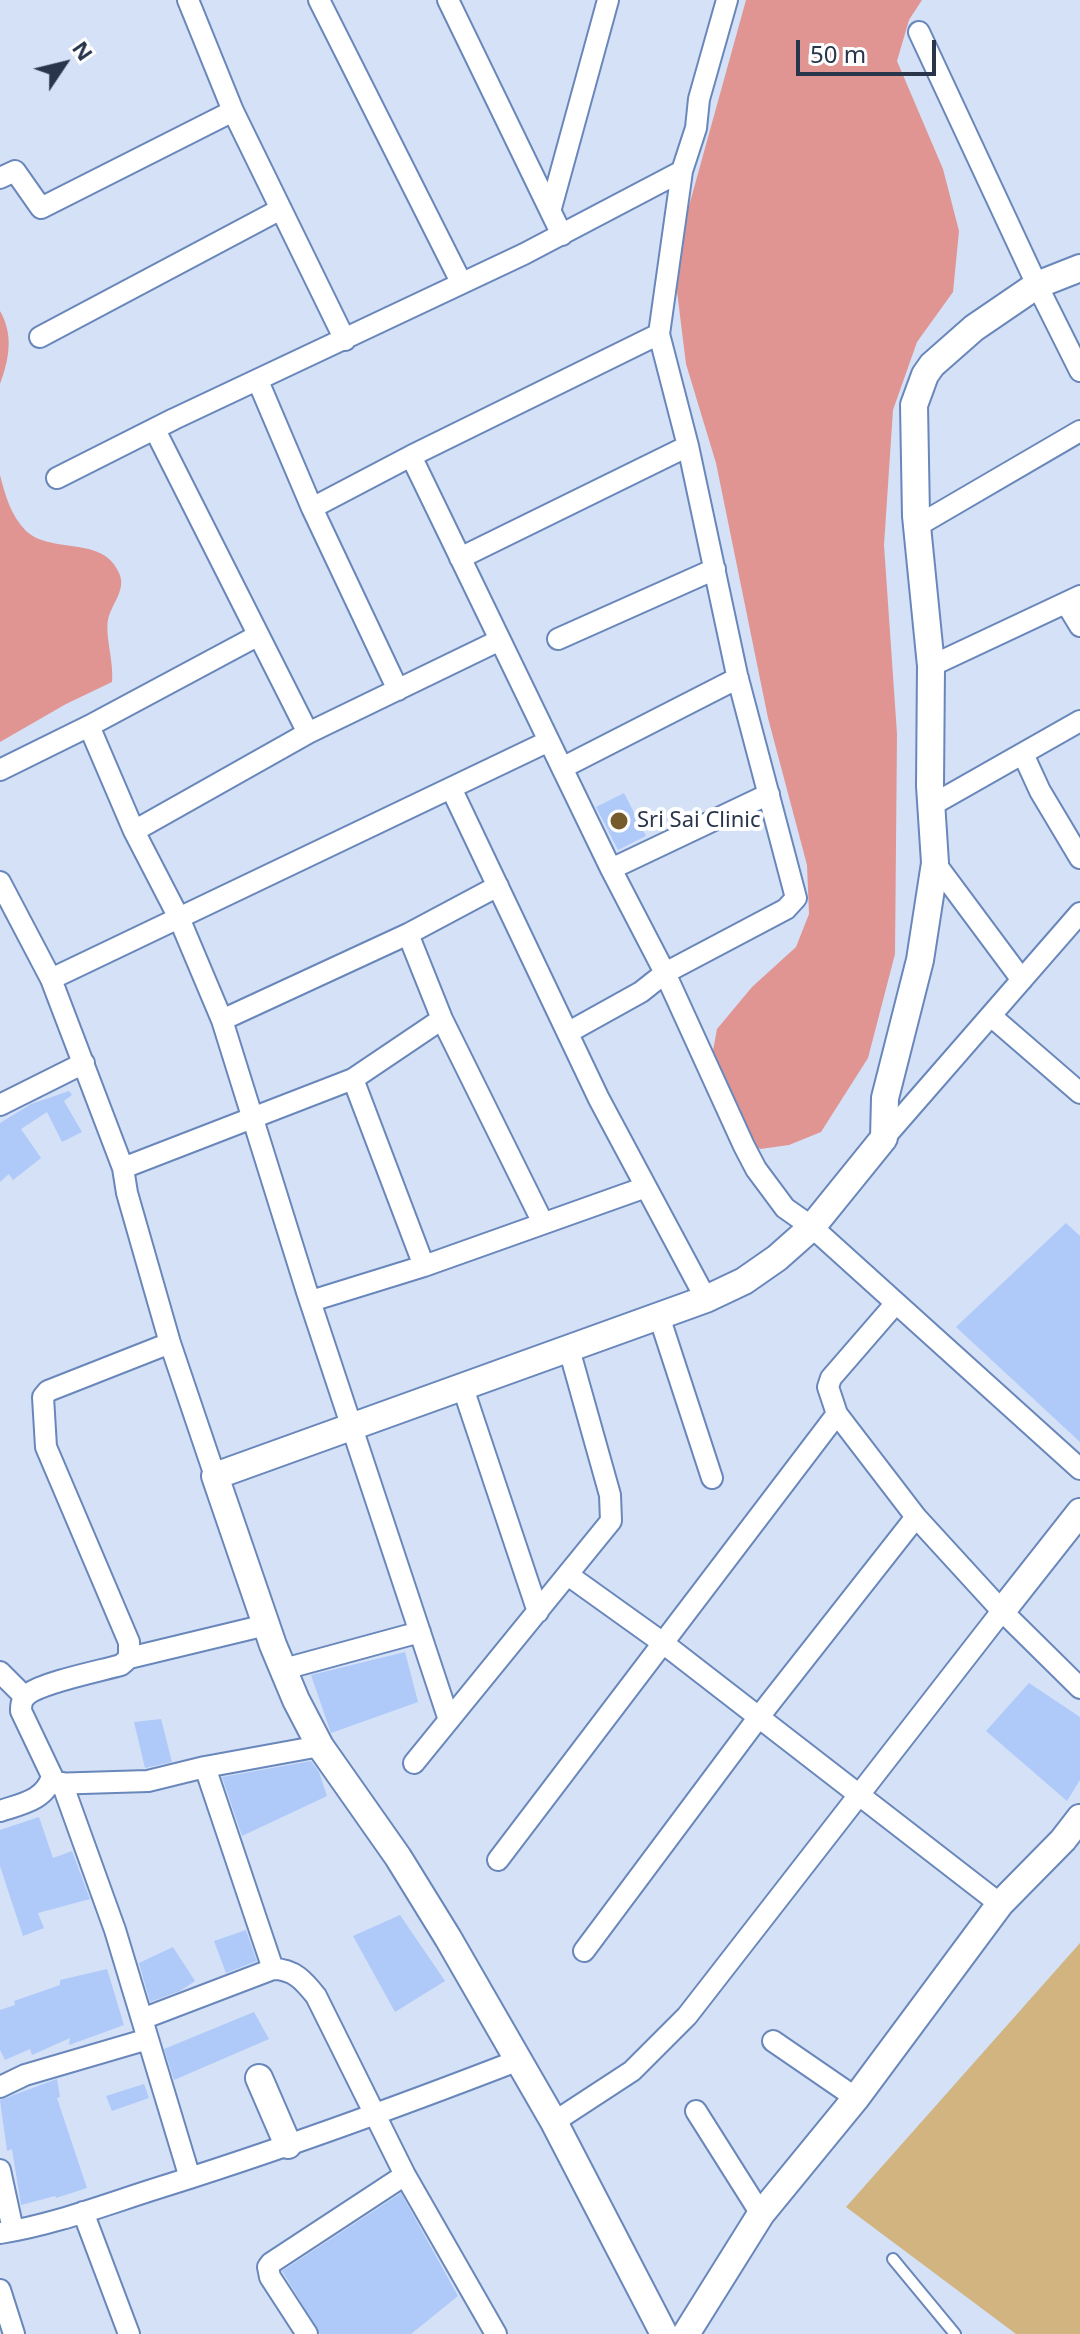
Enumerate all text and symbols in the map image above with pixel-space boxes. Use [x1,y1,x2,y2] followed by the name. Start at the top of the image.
[24,24,104,104] north arrow
[800,24,940,74] scale bar
[66,34,101,66] text: N
[810,37,866,70] text: 50 m
[637,808,760,834] place label: Sri Sai Clinic
[608,810,630,832] marker: Sri Sai Clinic

